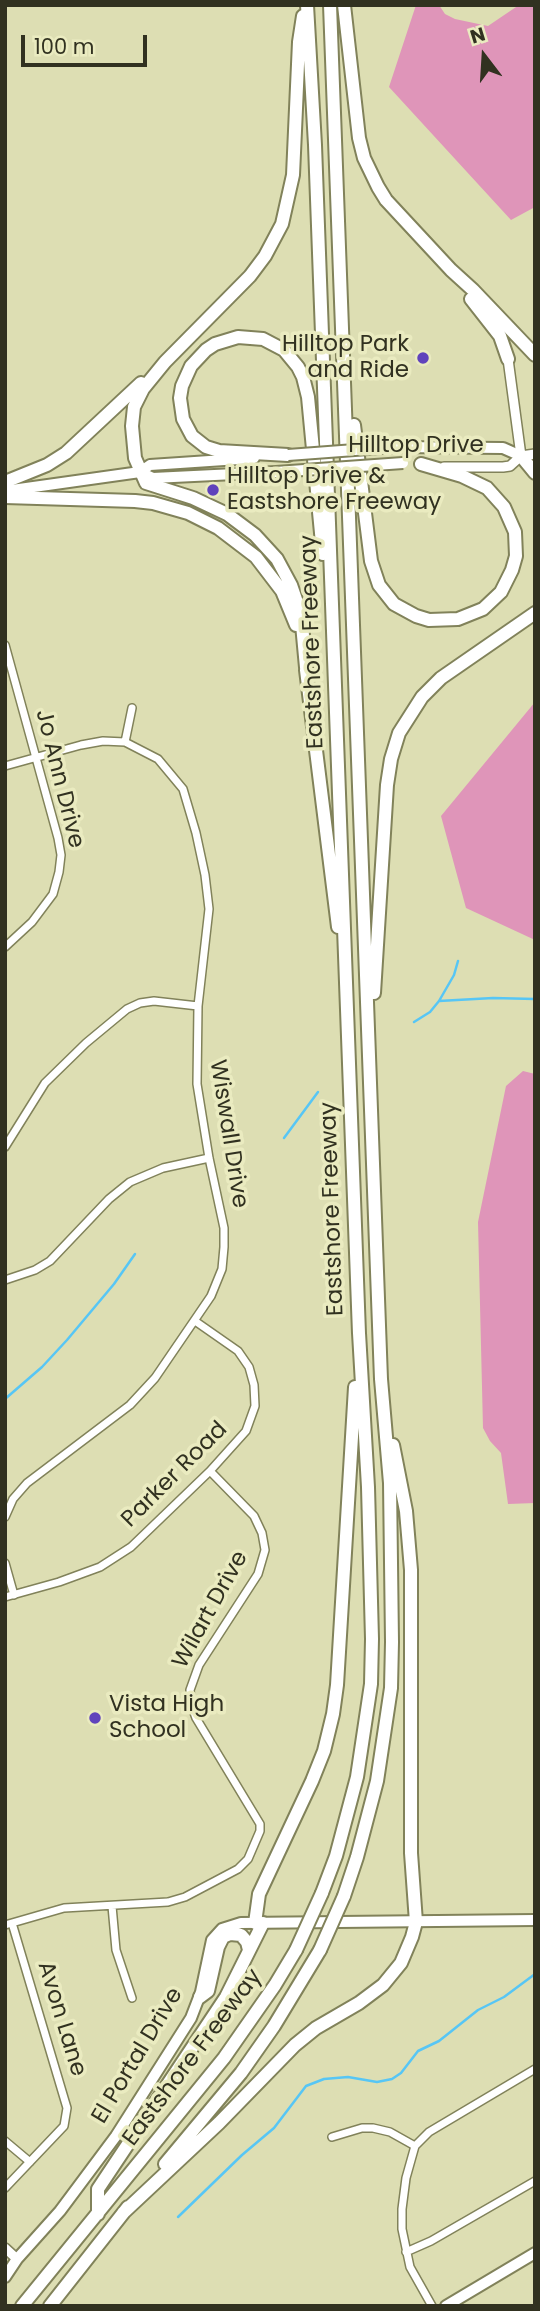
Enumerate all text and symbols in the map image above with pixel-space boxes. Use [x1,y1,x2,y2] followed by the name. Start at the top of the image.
[467,20,488,50] text: N
[24,21,150,65] scale bar
[449,21,519,91] north arrow
[34,32,94,61] text: 100 m
[282,331,409,385] place label: Hilltop Park and Ride
[415,350,431,366] marker: Hilltop Park and Ride
[348,432,484,460] street label: Hilltop Drive
[227,463,441,517] place label: Hilltop Drive & Eastshore Freeway
[205,482,221,498] marker: Hilltop Drive & Eastshore Freeway
[295,534,331,750] street label: Eastshore Freeway
[28,707,90,851] street label: Jo Ann Drive
[203,1058,253,1210] street label: Wiswall Drive
[315,1101,351,1317] street label: Eastshore Freeway
[116,1416,234,1534] street label: Parker Road
[167,1546,255,1674] street label: Wilart Drive
[109,1691,224,1745] place label: Vista High School
[87,1710,103,1726] marker: Vista High School
[30,1958,92,2080] street label: Avon Lane
[118,1964,268,2152] street label: Eastshore Freeway
[87,1983,189,2129] street label: El Portal Drive

